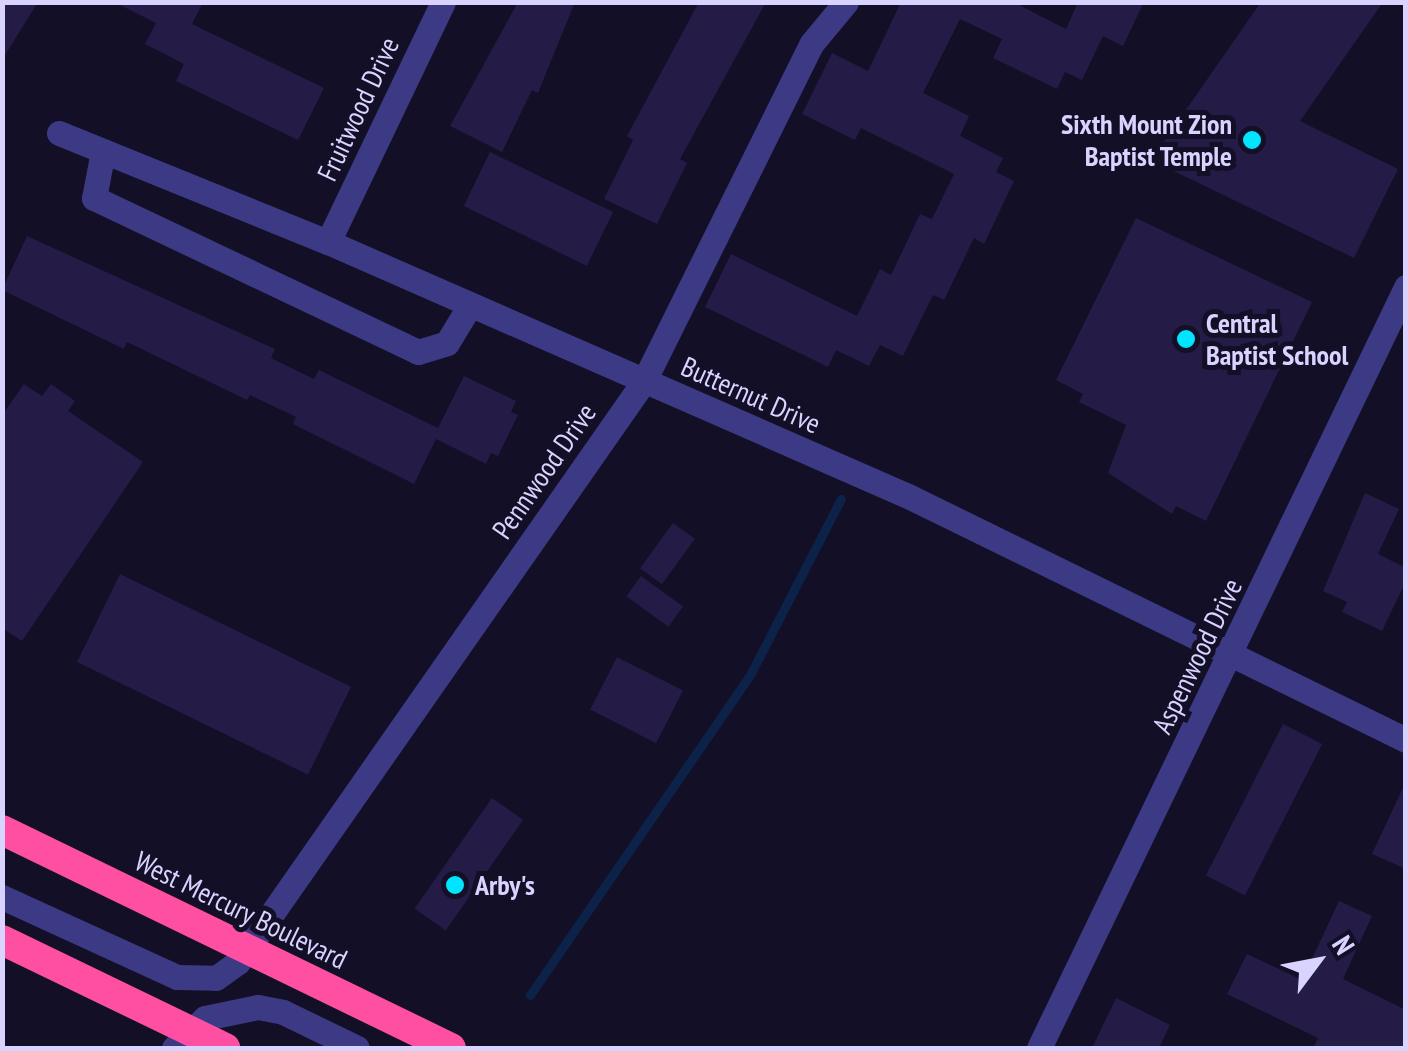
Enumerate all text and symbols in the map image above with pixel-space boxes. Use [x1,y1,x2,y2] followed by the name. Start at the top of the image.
[310,32,406,186] street label: Fruitwood Drive
[1061,107,1232,173] place label: Sixth Mount Zion Baptist Temple
[1241,129,1263,151] marker: Sixth Mount Zion Baptist Temple
[1206,306,1348,372] place label: Central Baptist School
[1175,328,1197,350] marker: Central Baptist School
[676,349,826,441] street label: Butternut Drive
[485,397,603,545] street label: Pennwood Drive
[1145,573,1249,739] street label: Aspenwood Drive
[129,844,353,976] street label: West Mercury Boulevard
[475,868,535,902] place label: Arby's
[444,874,466,896] marker: Arby's
[1268,911,1368,1011] north arrow
[1324,929,1364,961] text: N

